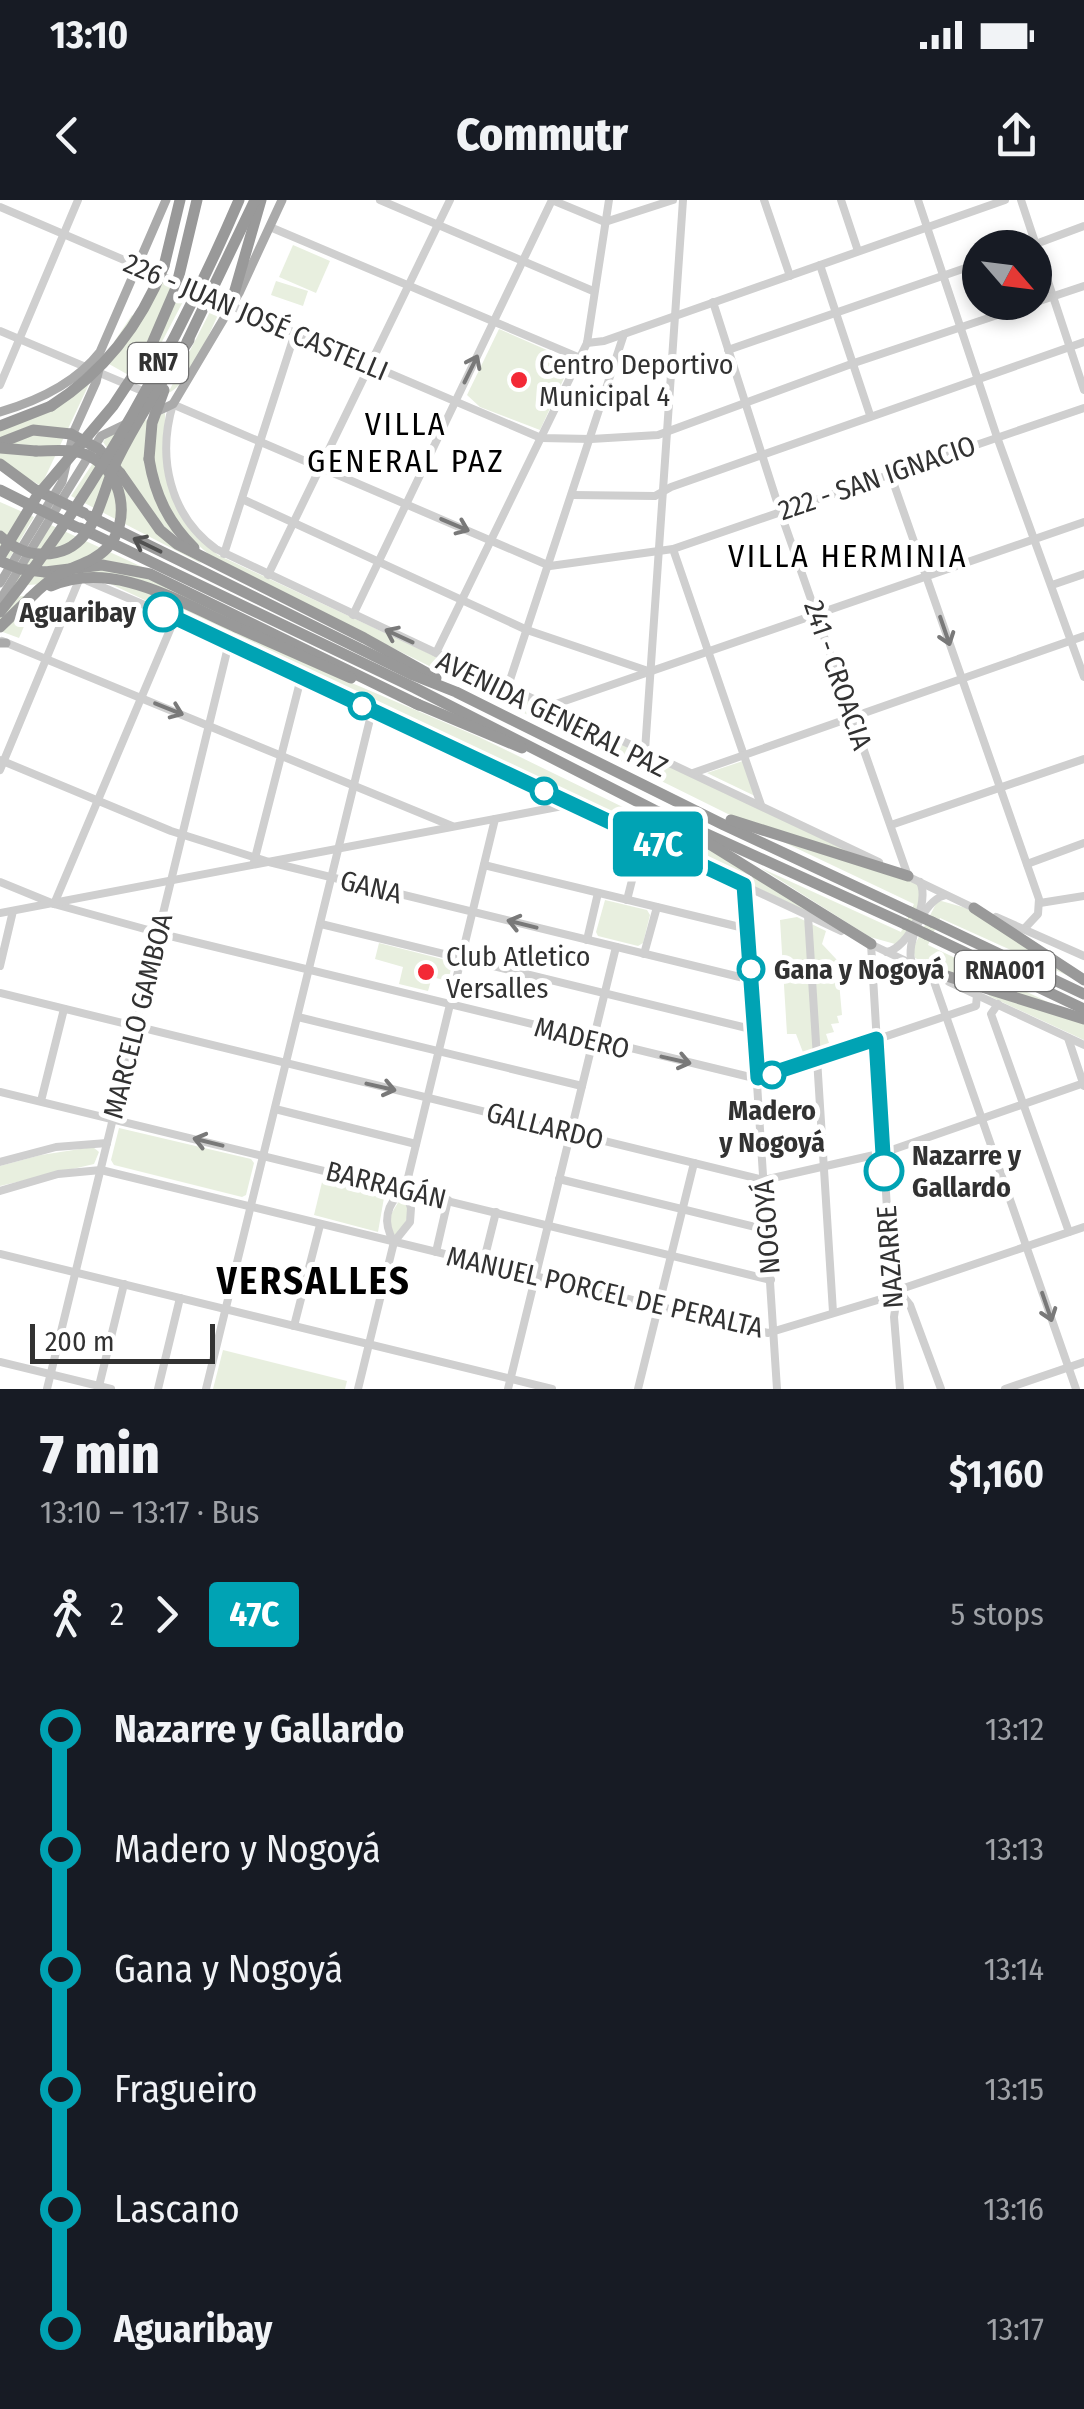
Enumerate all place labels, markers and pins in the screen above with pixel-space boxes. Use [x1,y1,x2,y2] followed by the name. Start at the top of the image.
[539,348,734,413] place label: Centro Deportivo Municipal 4
[508,369,530,391] marker: Centro Deportivo Municipal 4
[144,593,182,631] marker: Aguaribay
[18,596,137,629] place label: Aguaribay
[349,693,375,719] unlabelled marker
[531,778,557,804] unlabelled marker
[446,940,591,1005] place label: Club Atletico Versalles
[774,953,945,986] place label: Gana y Nogoyá
[738,956,764,982] marker: Gana y Nogoyá
[415,961,437,983] marker: Club Atletico Versalles
[759,1062,785,1088] marker: Madero y Nogoyá
[718,1094,825,1159] place label: Madero y Nogoyá
[912,1139,1022,1204] place label: Nazarre y Gallardo
[865,1152,903,1190] marker: Nazarre y Gallardo

